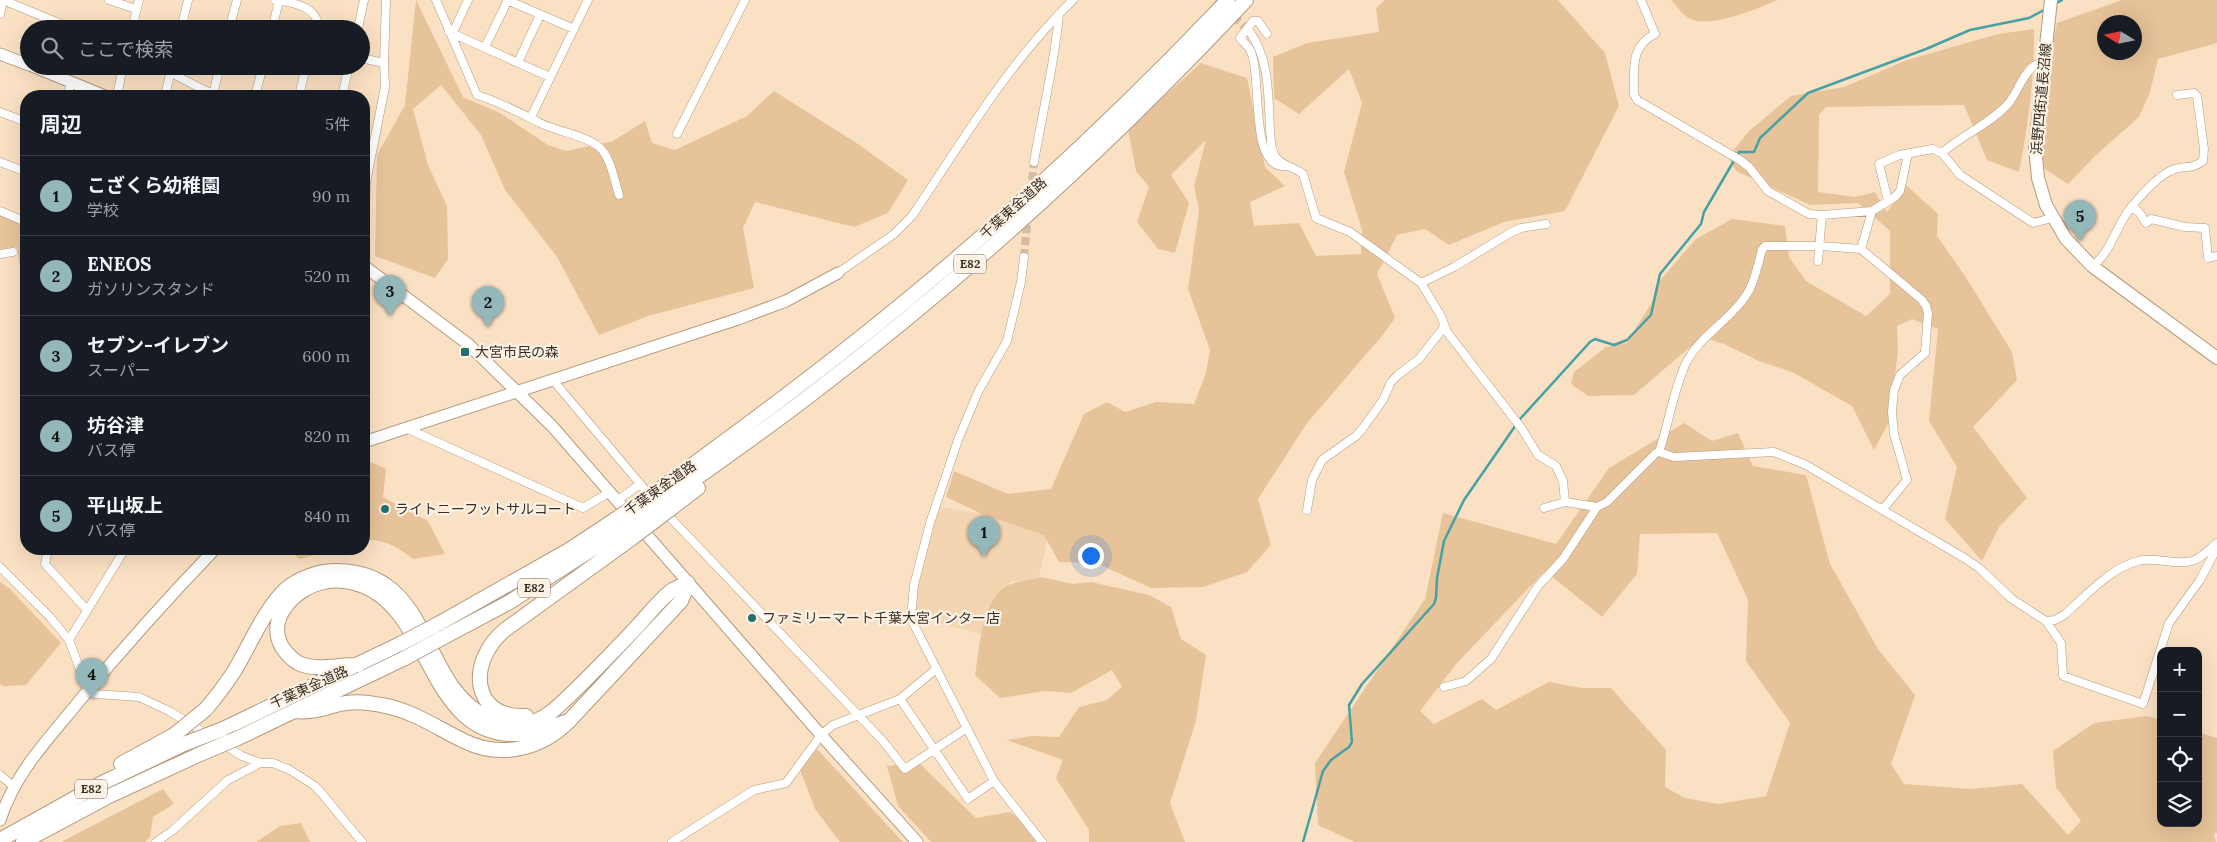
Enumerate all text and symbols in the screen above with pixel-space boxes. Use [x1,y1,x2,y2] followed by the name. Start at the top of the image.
[2097,15,2142,60] north arrow
[20,20,370,75] search box
[38,34,66,62] icon: search
[78,37,173,61] text: ここで検索
[2027,42,2055,156] street label: 浜野四街道長沼線
[40,111,82,138] text: 周辺
[325,114,350,134] text: 5件
[87,173,220,197] text: こざくら幼稚園
[976,173,1050,243] street label: 千葉東金道路
[53,186,59,206] text: 1
[312,186,350,206] text: 90 m
[87,200,119,220] text: 学校
[2064,200,2096,241] pin: 5
[87,252,151,276] text: ENEOS
[954,254,986,274] road number: E82
[52,266,60,286] text: 2
[304,266,350,286] text: 520 m
[374,275,406,316] pin: 3
[87,279,215,299] text: ガソリンスタンド
[472,286,504,327] pin: 2
[87,333,229,357] text: セブン-イレブン
[475,343,559,361] place label: 大宮市民の森
[52,346,60,366] text: 3
[302,346,350,366] text: 600 m
[459,346,471,358] marker: 大宮市民の森
[87,360,151,380] text: スーパー
[87,413,144,437] text: 坊谷津
[52,426,60,446] text: 4
[304,426,350,446] text: 820 m
[87,440,135,460] text: バス停
[620,457,700,519] street label: 千葉東金道路
[87,493,163,517] text: 平山坂上
[395,500,576,518] place label: ライトニーフットサルコート
[379,503,391,515] marker: ライトニーフットサルコート
[52,506,60,526] text: 5
[304,506,350,526] text: 840 m
[968,516,1000,557] pin: 1
[87,520,135,540] text: バス停
[1078,543,1104,569] your location
[518,578,550,598] road number: E82
[762,609,1000,627] place label: ファミリーマート千葉大宮インター店
[746,612,758,624] marker: ファミリーマート千葉大宮インター店
[2157,647,2202,827] map controls
[2157,647,2202,692] button: +
[76,658,108,699] pin: 4
[267,662,351,712] street label: 千葉東金道路
[2157,692,2202,737] button: −
[2157,737,2202,782] button: locate
[75,780,107,799] road number: E82
[2157,782,2202,827] button: layers

